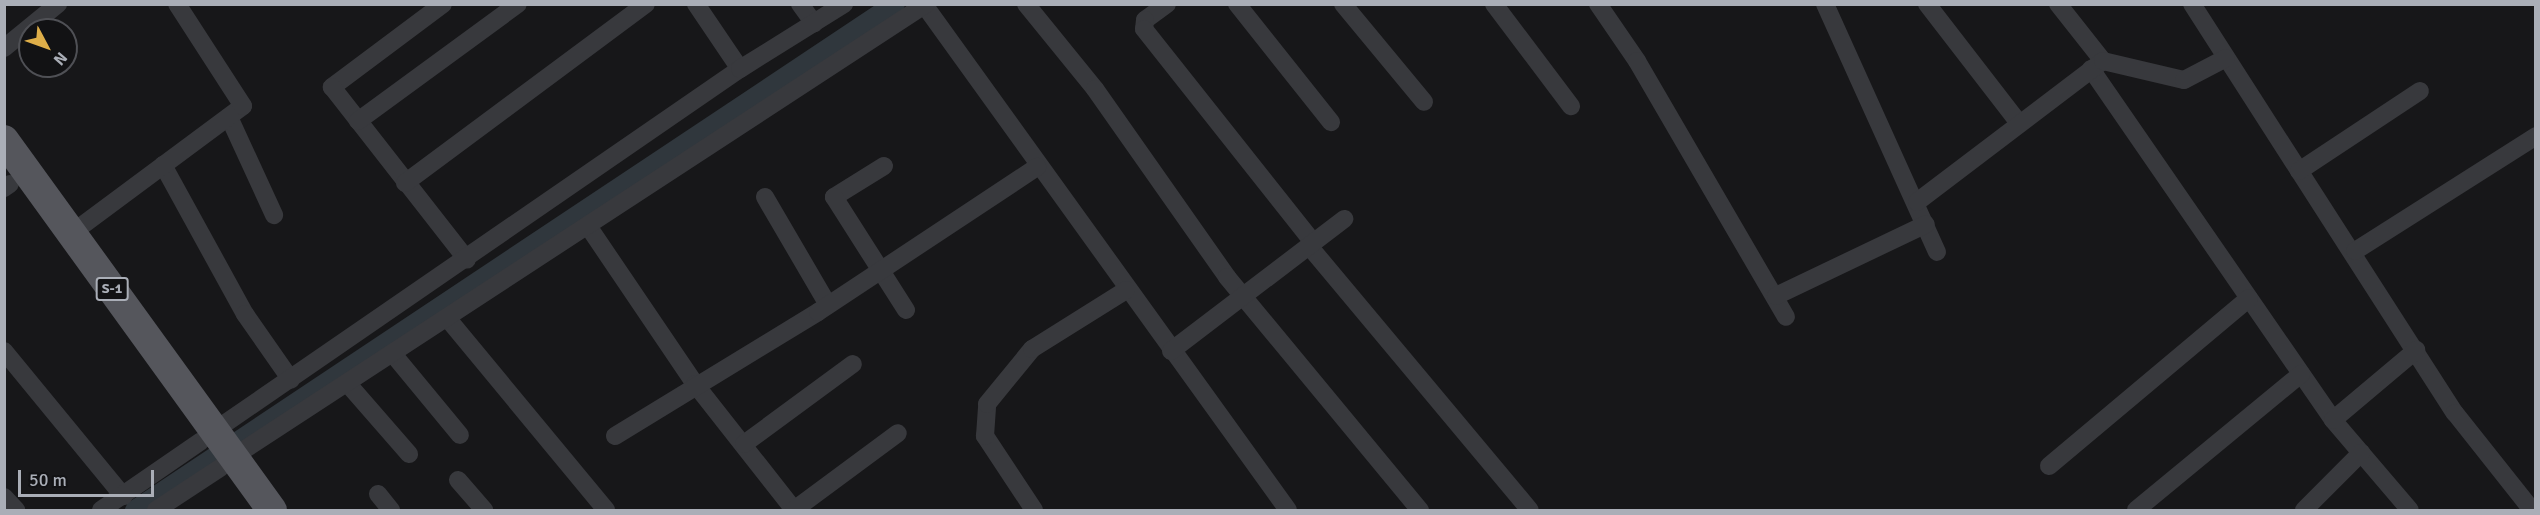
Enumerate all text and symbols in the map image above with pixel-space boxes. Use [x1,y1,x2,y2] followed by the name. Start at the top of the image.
[18,18,78,78] north arrow
[49,48,71,69] text: N
[96,278,128,300] road number: S-1
[21,458,158,496] scale bar
[29,469,67,491] text: 50 m

